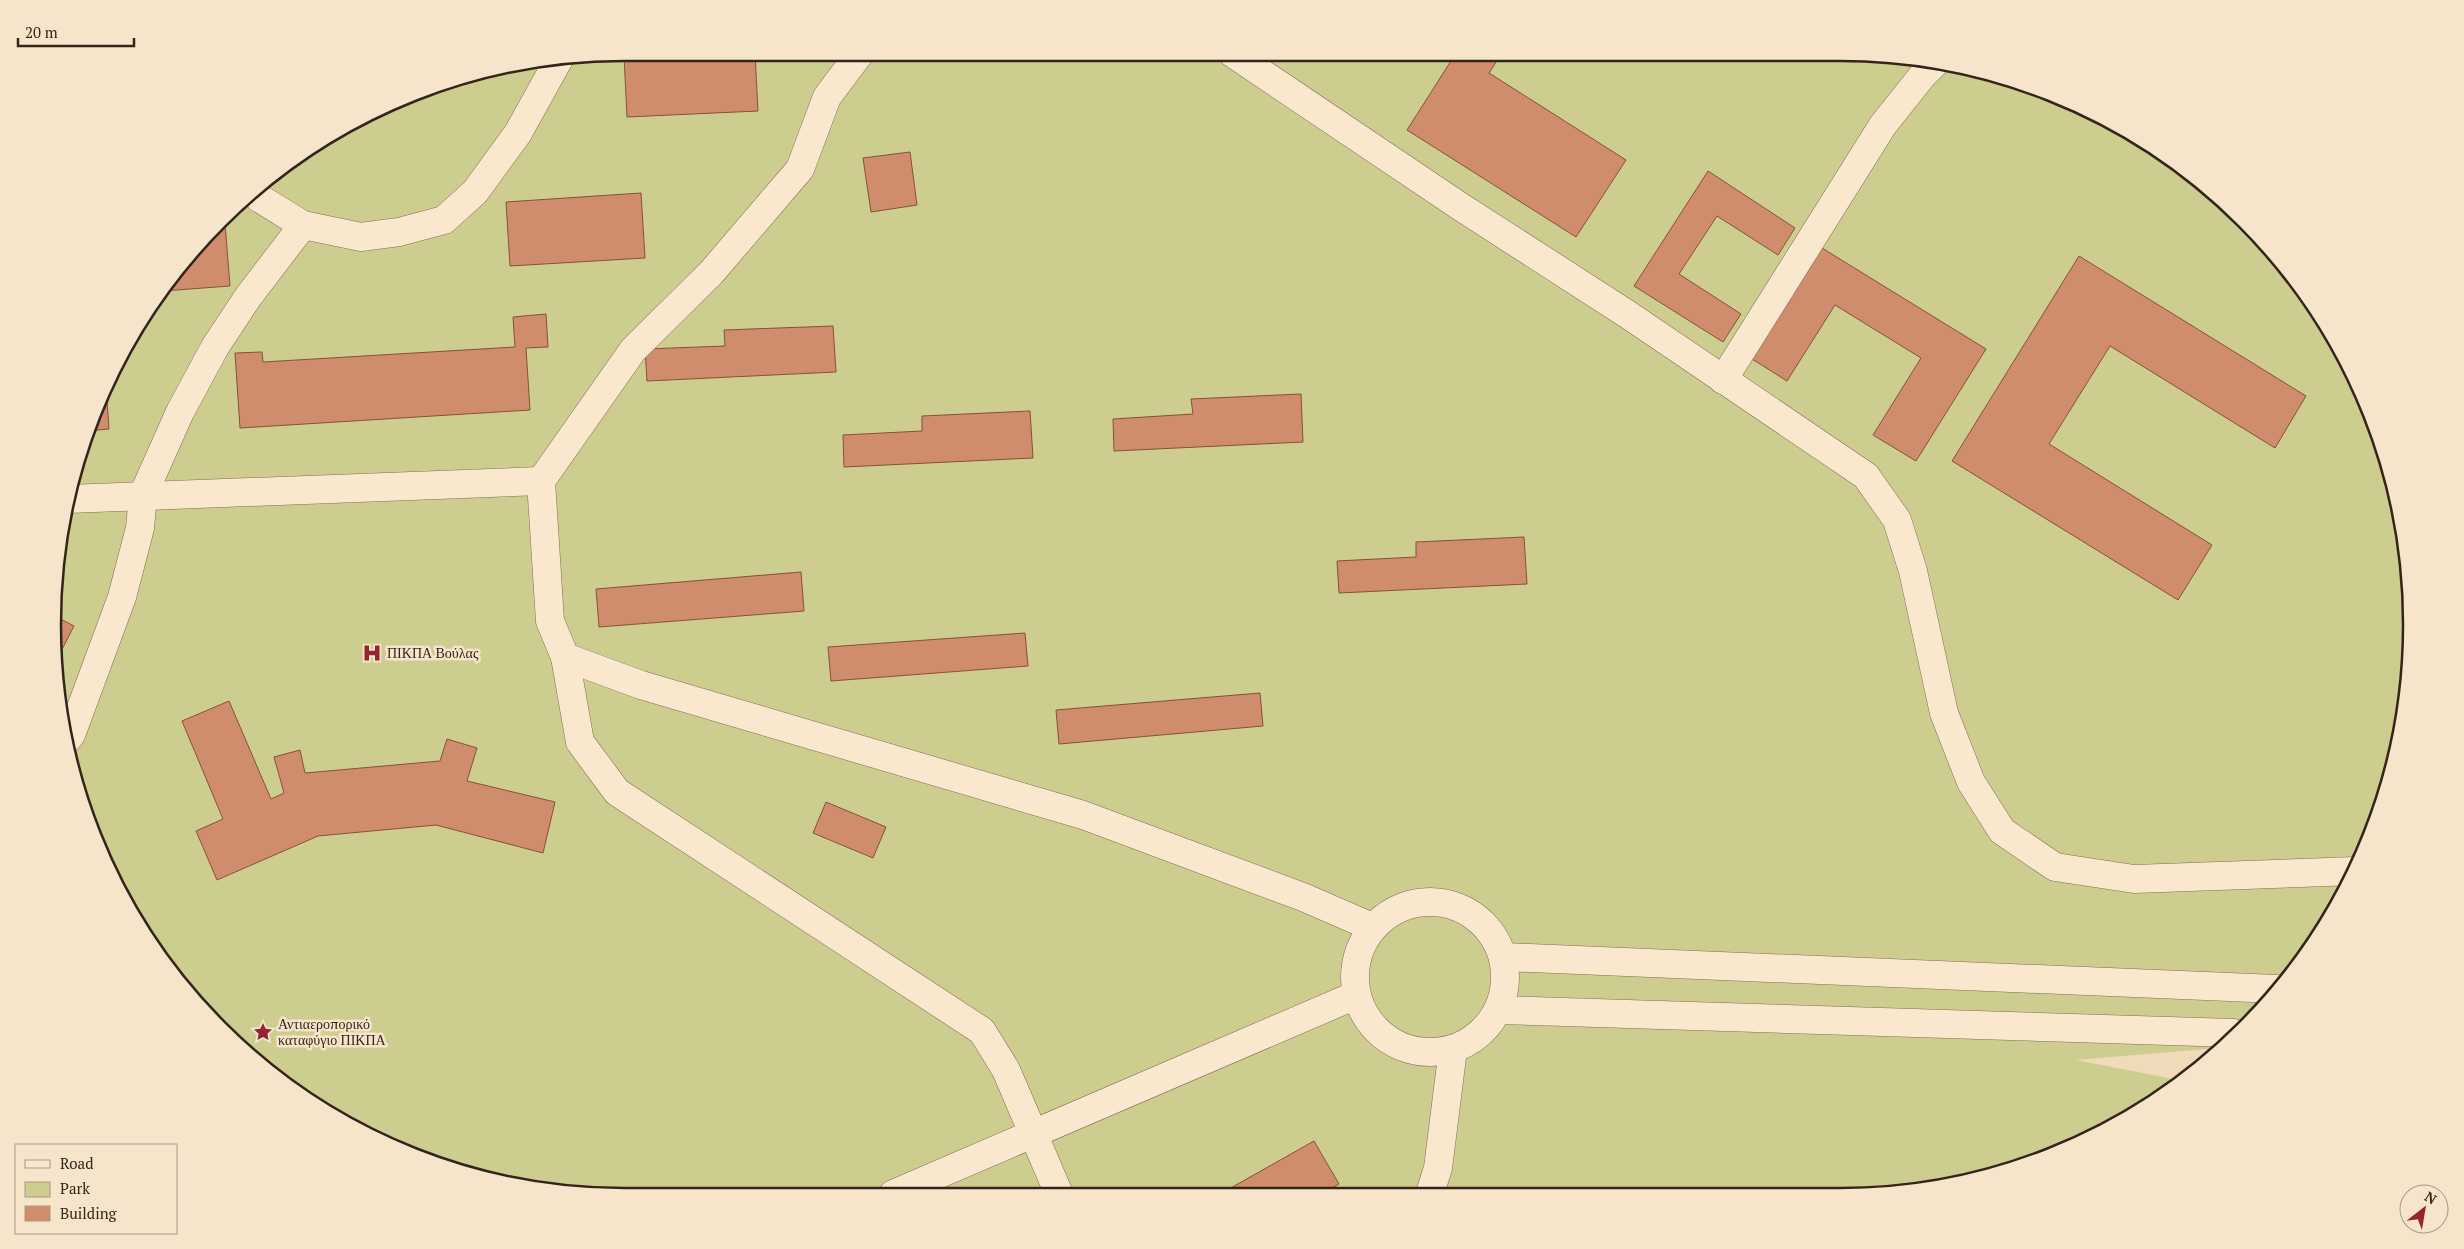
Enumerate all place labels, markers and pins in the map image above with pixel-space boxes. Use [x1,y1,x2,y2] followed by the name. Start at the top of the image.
[361,642,383,664] hospital icon: ΠΙΚΠΑ Βούλας
[387,643,479,662] place label: ΠΙΚΠΑ Βούλας
[278,1014,387,1049] place label: Αντιαεροπορικό καταφύγιο ΠΙΚΠΑ
[252,1021,274,1043] place icon: Αντιαεροπορικό καταφύγιο ΠΙΚΠΑ

